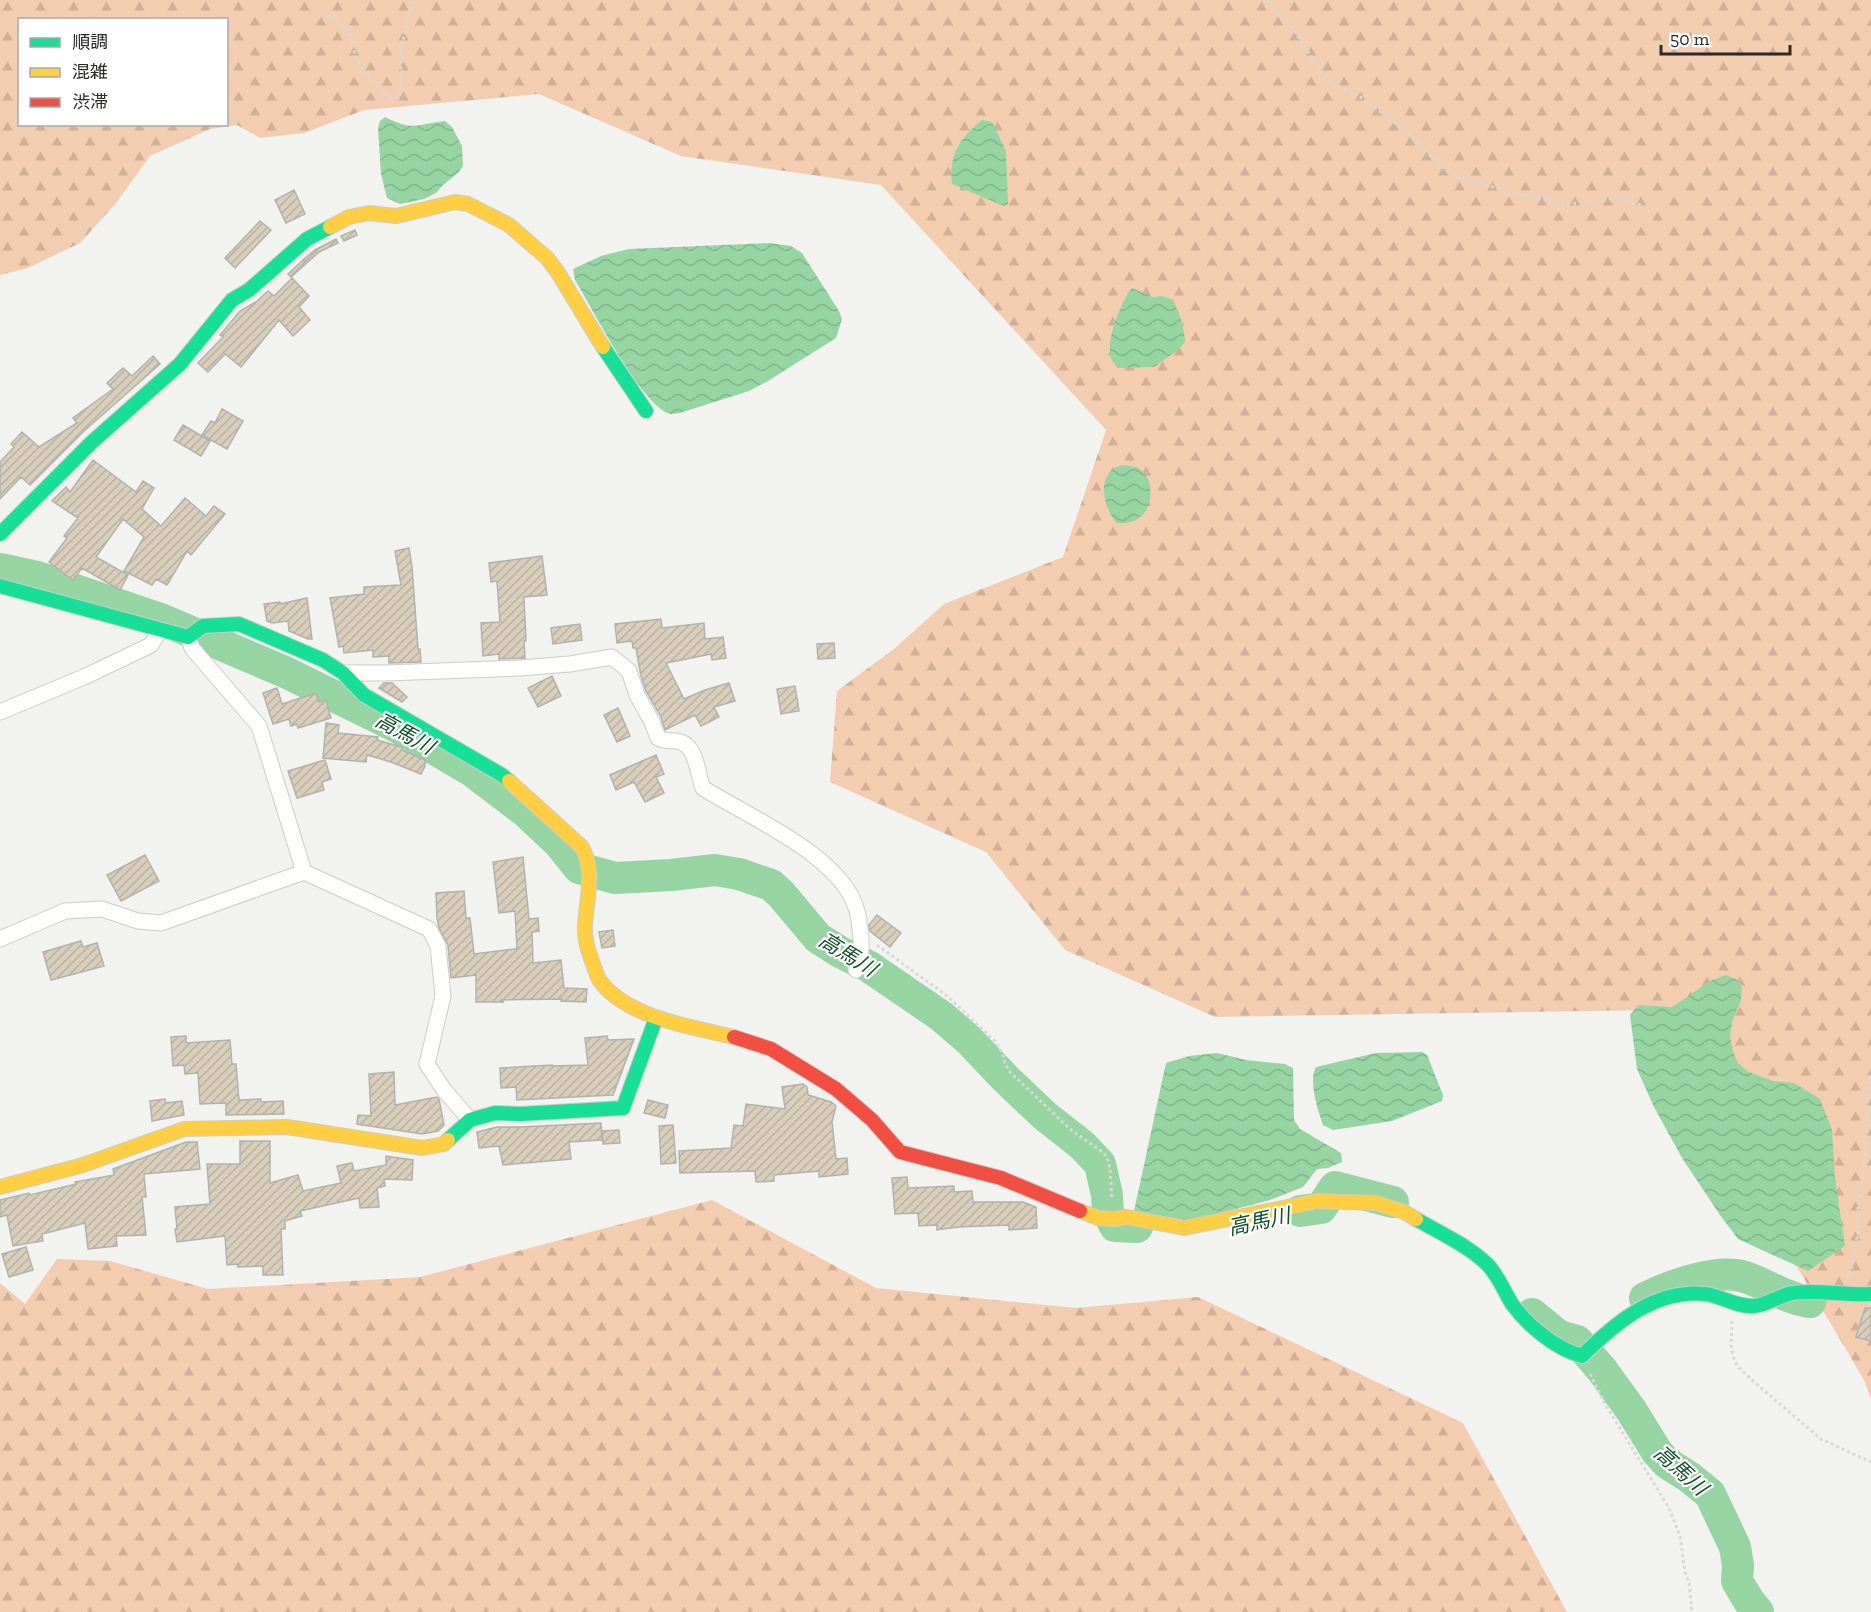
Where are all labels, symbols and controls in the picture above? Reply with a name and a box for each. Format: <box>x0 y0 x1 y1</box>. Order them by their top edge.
legend <box>18 18 228 126</box>
scale bar <box>1661 18 1790 56</box>
text: 50 m <box>1670 28 1710 50</box>
text: 順調 <box>72 31 108 53</box>
text: 混雑 <box>72 61 108 83</box>
text: 渋滞 <box>72 91 108 113</box>
water label: 高馬川 <box>371 707 440 760</box>
water label: 高馬川 <box>815 927 883 982</box>
water label: 高馬川 <box>1226 1202 1294 1240</box>
water label: 高馬川 <box>1649 1440 1714 1502</box>

